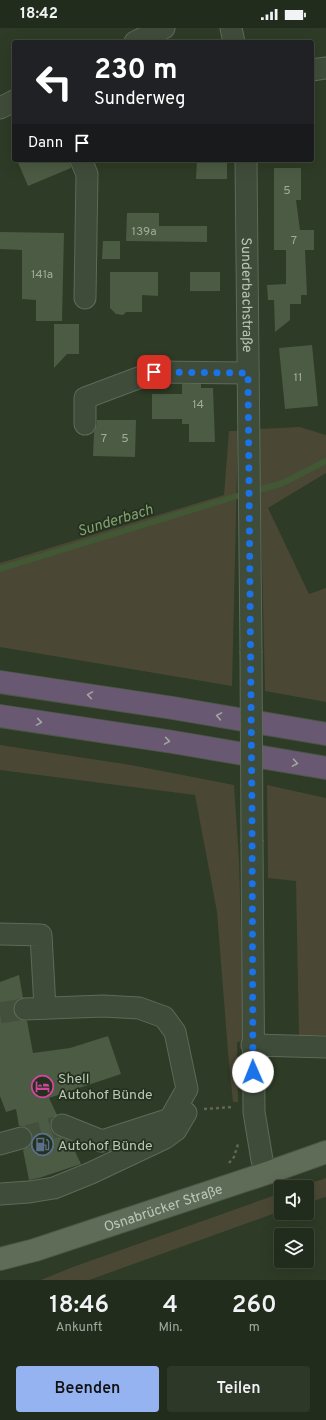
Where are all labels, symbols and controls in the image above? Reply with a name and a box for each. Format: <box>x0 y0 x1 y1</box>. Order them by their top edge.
text: 18:42 <box>20 5 58 24</box>
text: 230 m <box>94 53 177 89</box>
icon: left <box>28 56 80 108</box>
text: Sunderweg <box>94 88 185 111</box>
icon: arrive <box>71 132 93 154</box>
text: Dann <box>28 134 63 153</box>
house number: 5 <box>283 183 291 199</box>
house number: 139a <box>132 224 156 240</box>
house number: 7 <box>291 233 297 249</box>
street label: Sunderbachstraße <box>237 237 255 353</box>
house number: 141a <box>31 267 53 283</box>
pin <box>137 355 171 389</box>
icon: arrive <box>143 361 165 383</box>
house number: 11 <box>294 370 302 386</box>
house number: 14 <box>192 397 204 413</box>
house number: 7 <box>101 431 107 447</box>
house number: 5 <box>121 431 129 447</box>
water label: Sunderbach <box>75 501 156 542</box>
one-way arrow <box>87 692 93 700</box>
one-way arrow <box>215 712 222 721</box>
one-way arrow <box>35 717 42 726</box>
one-way arrow <box>164 736 170 745</box>
one-way arrow <box>292 758 298 767</box>
position arrow <box>232 1051 274 1093</box>
place label: Shell Autohof Bünde <box>58 1071 153 1104</box>
hotel icon: Shell Autohof Bünde <box>29 1073 55 1099</box>
fuel station icon: Autohof Bünde <box>30 1132 56 1158</box>
place label: Autohof Bünde <box>58 1138 153 1155</box>
map controls <box>274 1180 314 1268</box>
button: sound <box>274 1180 314 1220</box>
street label: Osnabrücker Straße <box>102 1181 225 1237</box>
button: layers <box>274 1228 314 1268</box>
text: 18:46 <box>49 1291 109 1321</box>
text: 4 <box>163 1291 178 1321</box>
text: 260 <box>232 1291 277 1321</box>
text: Ankunft <box>56 1320 103 1336</box>
text: Min. <box>158 1320 183 1336</box>
text: m <box>249 1320 260 1336</box>
button: Beenden <box>16 1366 159 1412</box>
button: Teilen <box>167 1366 310 1412</box>

